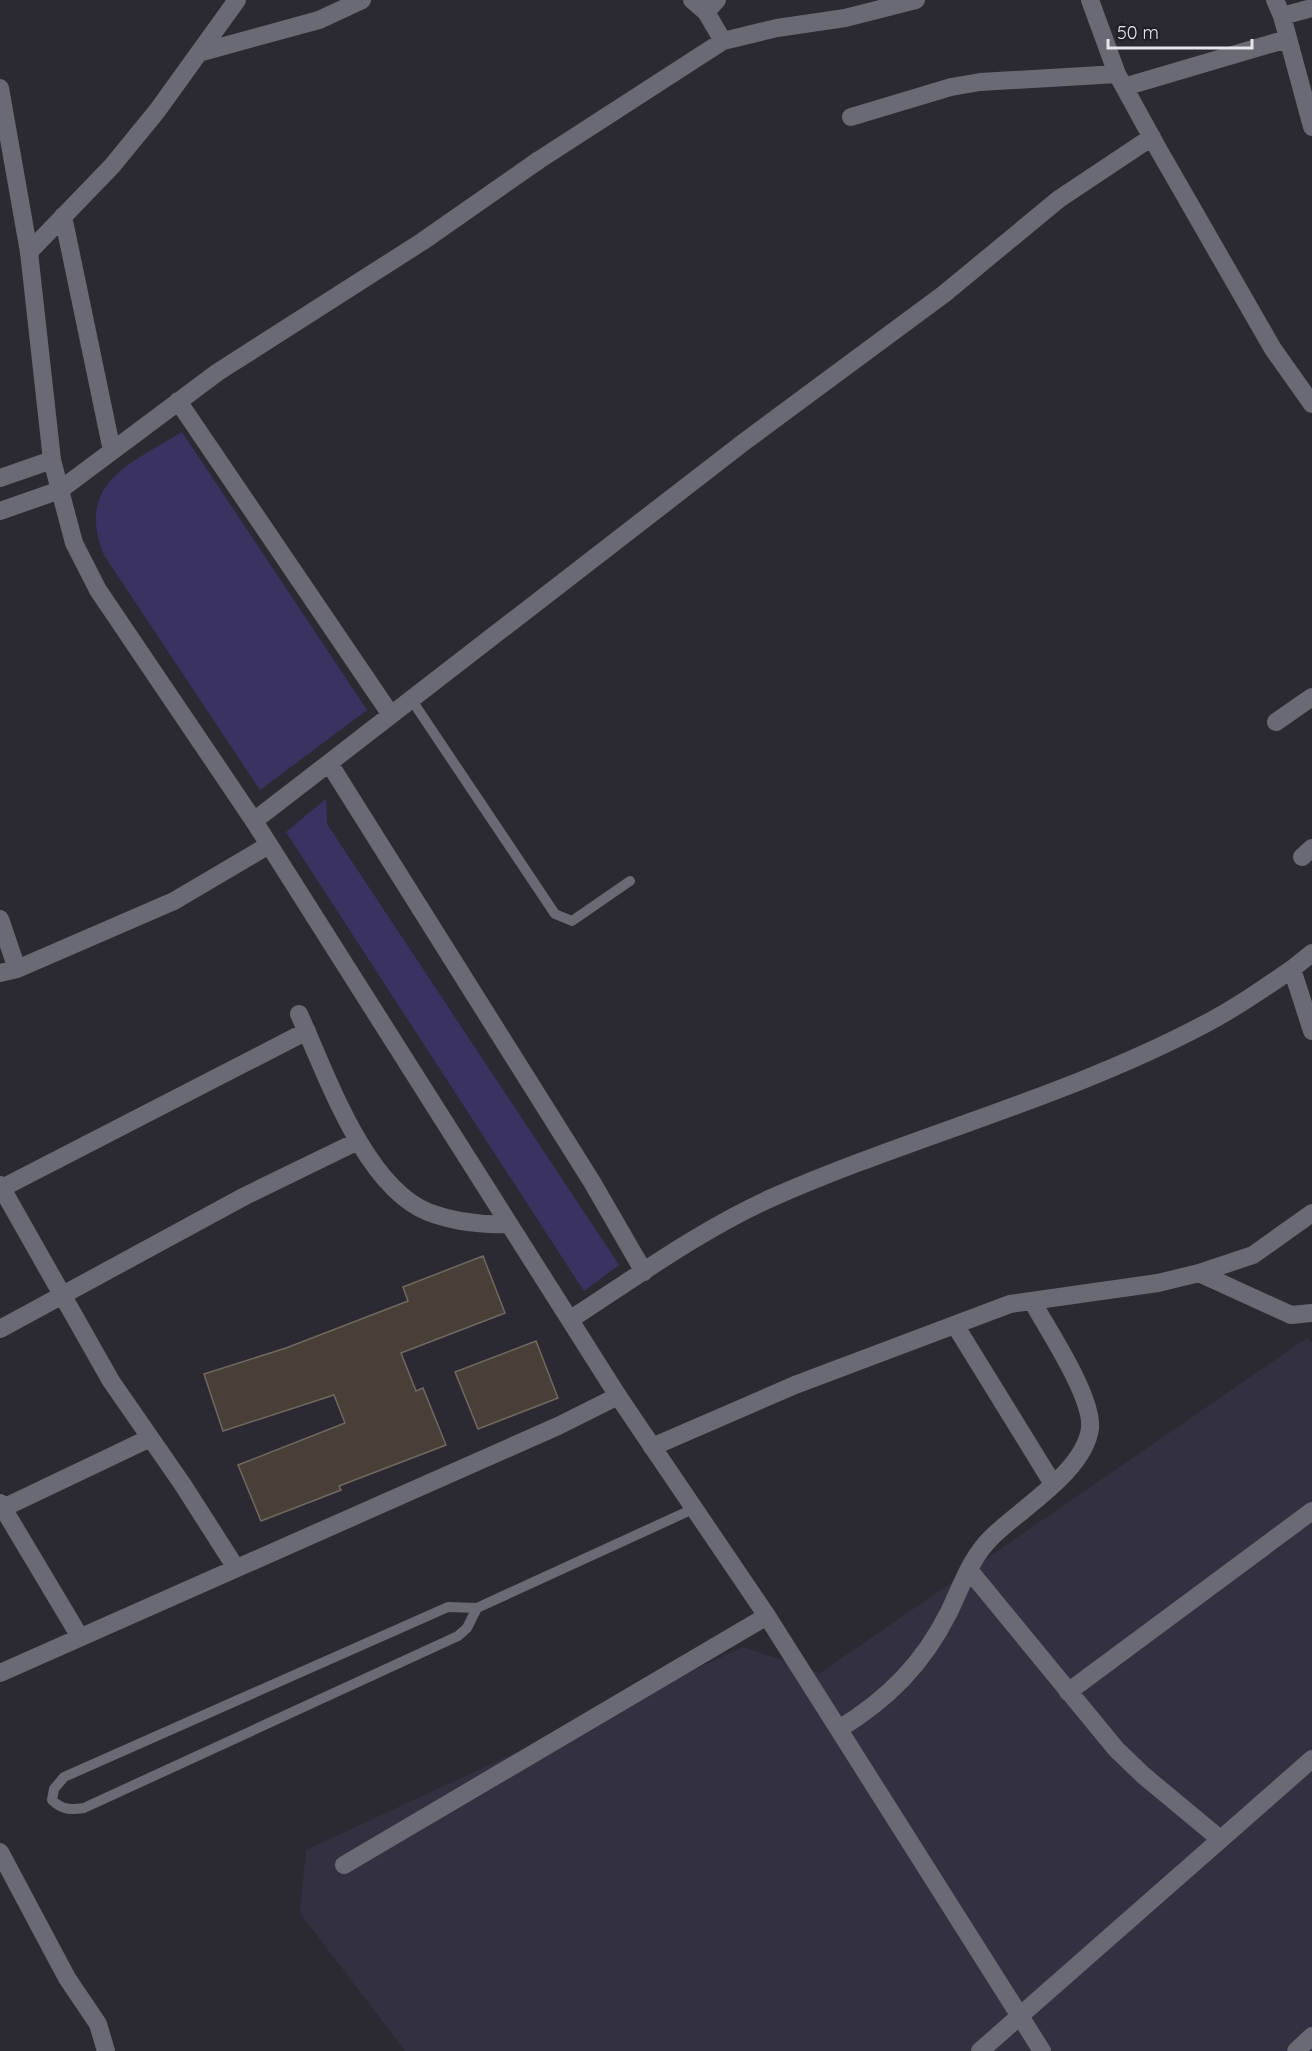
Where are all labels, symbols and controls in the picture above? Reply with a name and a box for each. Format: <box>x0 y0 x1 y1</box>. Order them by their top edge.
scale bar <box>1108 12 1252 50</box>
text: 50 m <box>1117 21 1159 44</box>

